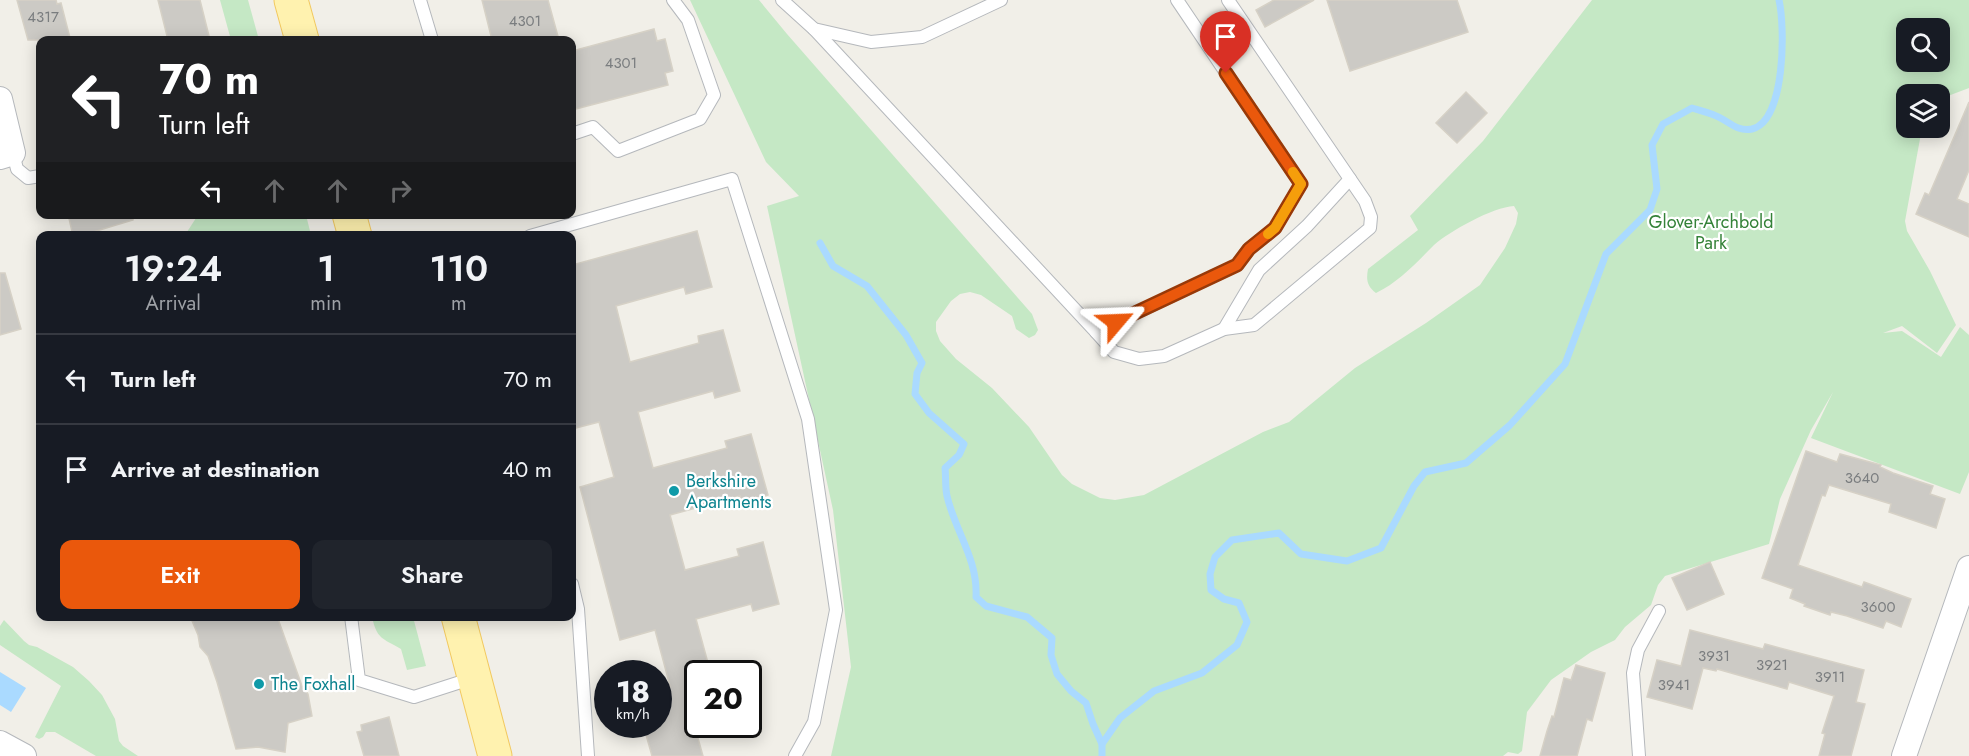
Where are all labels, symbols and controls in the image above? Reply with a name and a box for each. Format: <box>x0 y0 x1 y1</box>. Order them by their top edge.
house number: 4317 <box>27 6 59 28</box>
house number: 4301 <box>509 10 541 32</box>
pin <box>1200 11 1251 73</box>
map controls <box>1896 18 1950 138</box>
button: search <box>1896 18 1950 72</box>
icon: arrive <box>1209 20 1242 53</box>
text: 70 m <box>159 49 259 110</box>
house number: 4301 <box>605 52 637 74</box>
icon: left <box>60 60 138 138</box>
button: layers <box>1896 84 1950 138</box>
text: Turn left <box>159 105 249 144</box>
icon: left <box>195 174 228 207</box>
icon: ahead <box>258 174 291 207</box>
icon: ahead <box>321 174 354 207</box>
icon: right <box>384 174 417 207</box>
park label: Glover-Archbold Park <box>1649 209 1773 256</box>
text: 19:24 <box>124 242 222 294</box>
text: 1 <box>317 242 335 294</box>
text: 110 <box>430 242 488 294</box>
text: Arrival <box>146 289 201 318</box>
text: min <box>310 289 342 318</box>
text: m <box>451 289 467 318</box>
position arrow <box>1084 290 1148 354</box>
icon: left <box>60 363 93 396</box>
text: Turn left <box>111 363 196 395</box>
text: 70 m <box>503 363 552 395</box>
icon: arrive <box>60 453 93 486</box>
text: Arrive at destination <box>111 453 320 485</box>
text: 40 m <box>502 453 552 485</box>
house number: 3640 <box>1845 467 1879 489</box>
place label: Berkshire Apartments <box>686 468 772 515</box>
marker: Berkshire Apartments <box>667 484 681 498</box>
button: Exit <box>60 540 300 609</box>
button: Share <box>312 540 552 609</box>
house number: 3600 <box>1861 596 1895 618</box>
house number: 3931 <box>1698 645 1730 667</box>
house number: 3921 <box>1756 654 1788 676</box>
speed limit sign: 20 <box>684 660 762 738</box>
house number: 3911 <box>1815 666 1845 688</box>
text: 18 <box>616 670 650 713</box>
place label: The Foxhall <box>271 671 355 697</box>
house number: 3941 <box>1658 674 1690 696</box>
marker: The Foxhall <box>252 677 266 691</box>
text: km/h <box>616 703 650 725</box>

